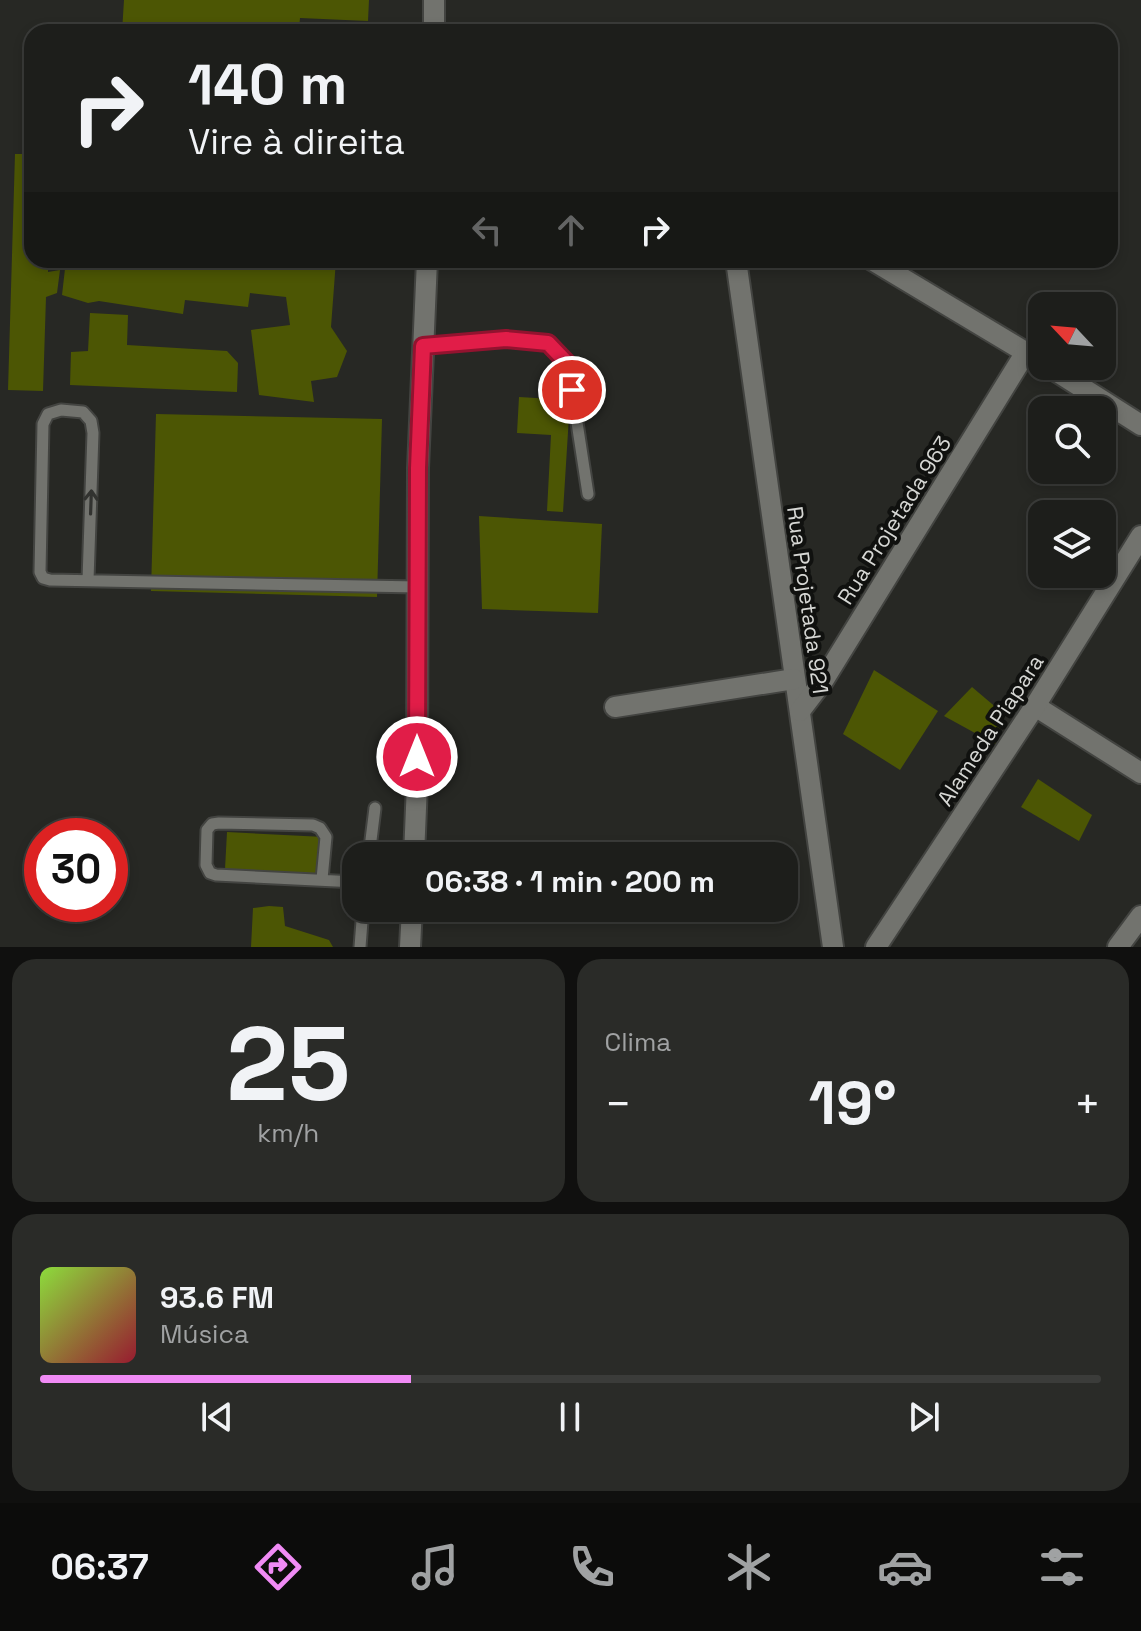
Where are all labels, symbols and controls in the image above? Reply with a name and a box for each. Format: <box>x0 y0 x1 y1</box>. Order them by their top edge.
text: 140 m <box>188 49 347 120</box>
icon: right <box>56 56 160 160</box>
text: Vire à direita <box>188 119 405 165</box>
icon: left <box>465 208 509 252</box>
icon: ahead <box>549 208 593 252</box>
icon: right <box>633 208 677 252</box>
north arrow <box>1028 292 1116 380</box>
map controls <box>1028 292 1116 588</box>
pin <box>538 356 606 424</box>
icon: arrive <box>550 368 594 412</box>
button: search <box>1028 396 1116 484</box>
street label: Rua Projetada 963 <box>831 431 957 609</box>
one-way arrow <box>83 489 98 516</box>
button: layers <box>1028 500 1116 588</box>
street label: Rua Projetada 921 <box>781 504 835 696</box>
street label: Alameda Piapara <box>931 649 1050 811</box>
position arrow <box>375 715 459 799</box>
speed limit sign: 30 <box>24 818 128 922</box>
text: 06:38 · 1 min · 200 m <box>425 862 715 901</box>
text: 25 <box>226 998 350 1130</box>
text: Clima <box>605 1025 671 1059</box>
text: 19° <box>809 1065 897 1142</box>
text: − <box>605 1076 632 1132</box>
text: + <box>1074 1076 1101 1132</box>
text: km/h <box>257 1116 319 1150</box>
text: 93.6 FM <box>160 1278 274 1317</box>
text: Música <box>160 1317 249 1351</box>
icon: previous <box>195 1395 239 1439</box>
icon: pause <box>548 1395 592 1439</box>
icon: next <box>902 1395 946 1439</box>
icon: directions <box>250 1539 306 1595</box>
icon: music <box>407 1539 463 1595</box>
icon: phone <box>564 1539 620 1595</box>
icon: climate <box>721 1539 777 1595</box>
icon: car <box>877 1539 933 1595</box>
icon: filters <box>1034 1539 1090 1595</box>
text: 06:37 <box>50 1544 149 1590</box>

